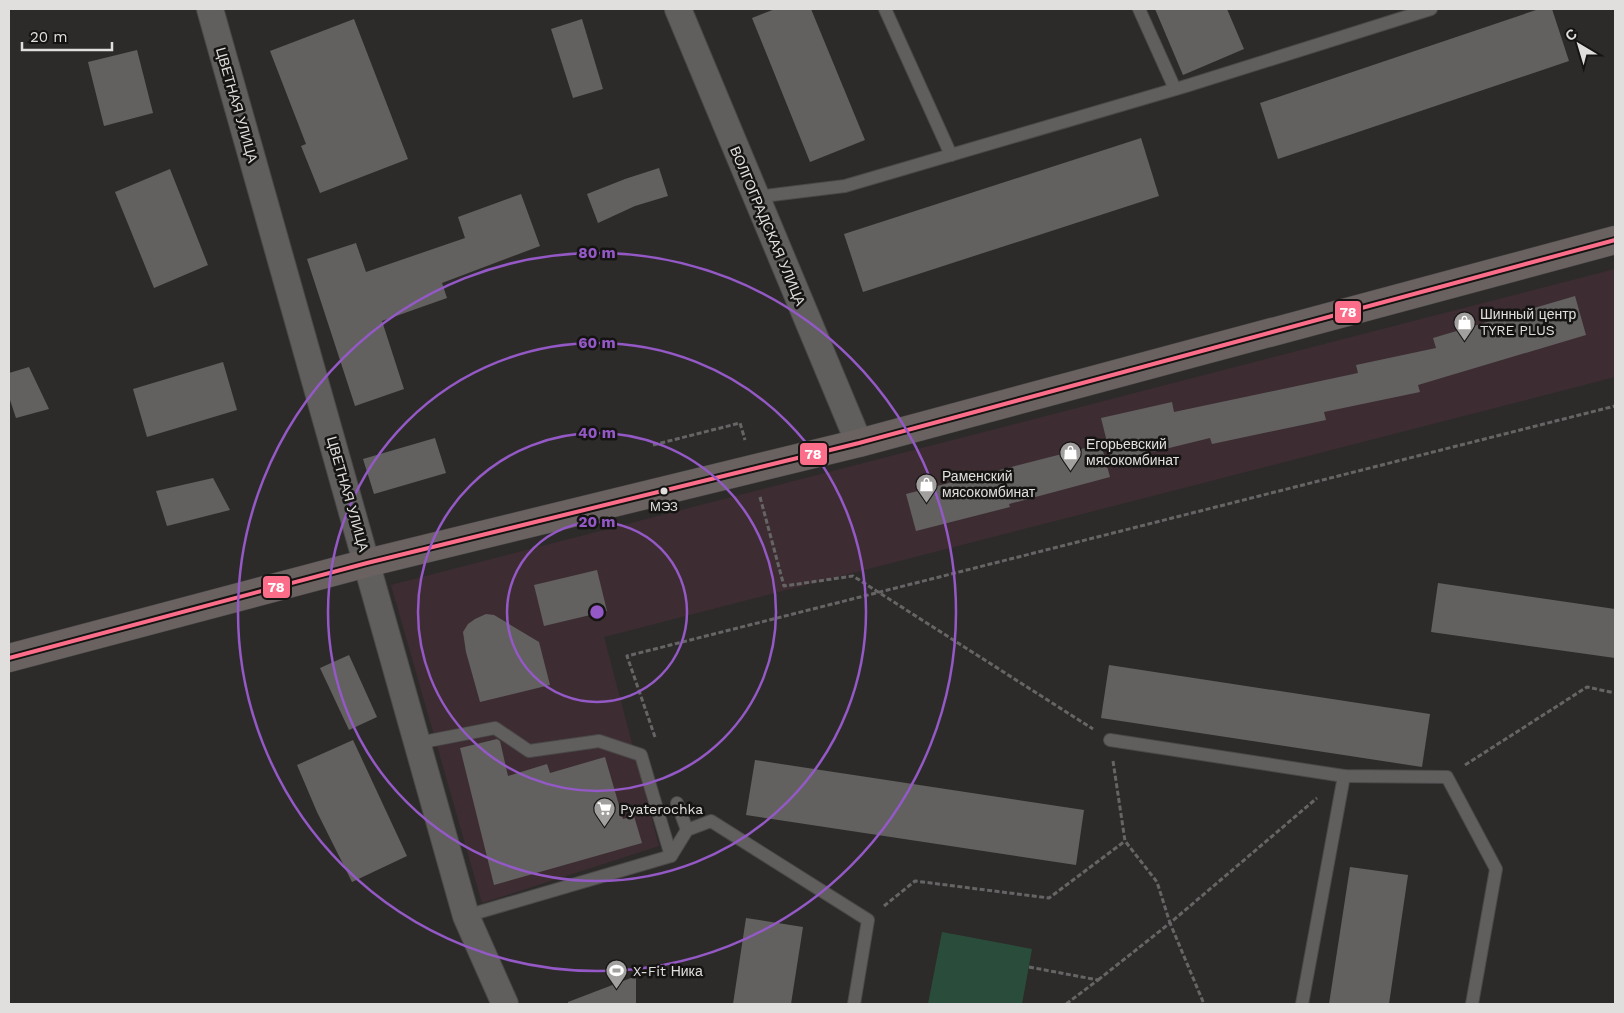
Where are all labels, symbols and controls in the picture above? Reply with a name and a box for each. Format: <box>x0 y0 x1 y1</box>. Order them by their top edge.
scale bar <box>22 20 112 52</box>
north arrow <box>1554 20 1604 70</box>
text: С <box>1562 25 1580 44</box>
text: 20 m <box>30 28 68 46</box>
street label: ЦВЕТНАЯ УЛИЦА <box>213 45 261 165</box>
street label: ВОЛГОГРАДСКАЯ УЛИЦА <box>727 144 809 309</box>
text: 80 m <box>578 244 616 262</box>
line badge: 78 <box>1334 300 1362 324</box>
text: 78 <box>1339 304 1357 320</box>
place label: Шинный центр TYRE PLUS <box>1480 306 1577 338</box>
shop icon: Шинный центр TYRE PLUS <box>1452 310 1476 341</box>
text: 60 m <box>578 334 616 352</box>
text: 40 m <box>578 424 616 442</box>
street label: ЦВЕТНАЯ УЛИЦА <box>324 434 372 554</box>
place label: Егорьевский мясокомбинат <box>1086 436 1180 468</box>
shop icon: Егорьевский мясокомбинат <box>1058 440 1082 471</box>
line badge: 78 <box>799 442 828 466</box>
text: 78 <box>804 446 822 462</box>
place label: Раменский мясокомбинат <box>942 468 1036 500</box>
shop icon: Раменский мясокомбинат <box>914 472 938 503</box>
marker: МЭЗ <box>659 486 669 496</box>
place label: МЭЗ <box>650 499 678 514</box>
text: 20 m <box>578 513 616 531</box>
line badge: 78 <box>262 575 291 599</box>
text: 78 <box>267 579 285 595</box>
centre of rings <box>588 603 606 621</box>
supermarket icon: Pyaterochka <box>592 797 616 828</box>
place label: Pyaterochka <box>620 801 703 817</box>
sports icon: X-Fit Ника <box>605 959 629 990</box>
place label: X-Fit Ника <box>633 963 703 979</box>

